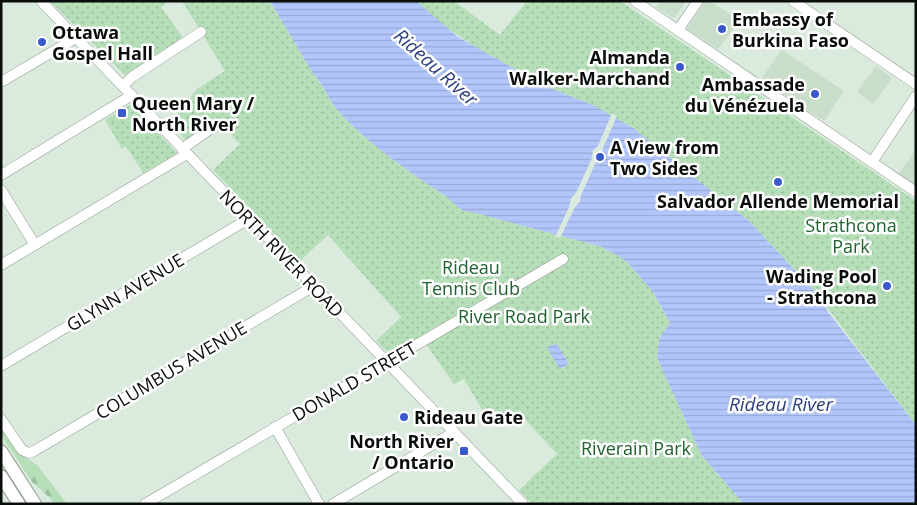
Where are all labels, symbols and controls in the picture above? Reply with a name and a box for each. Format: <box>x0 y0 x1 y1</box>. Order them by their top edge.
place label: Embassy of Burkina Faso <box>732 7 849 52</box>
place label: Ottawa Gospel Hall <box>52 20 153 65</box>
water label: Rideau River <box>389 23 484 112</box>
marker: Embassy of Burkina Faso <box>716 23 728 35</box>
marker: Ottawa Gospel Hall <box>36 36 48 48</box>
place label: Almanda Walker-Marchand <box>509 45 670 90</box>
marker: Almanda Walker-Marchand <box>674 61 686 73</box>
place label: Ambassade du Vénézuela <box>685 72 805 117</box>
marker: Ambassade du Vénézuela <box>809 88 821 100</box>
place label: Queen Mary / North River <box>132 91 255 136</box>
marker: Queen Mary / North River <box>116 107 128 119</box>
place label: A View from Two Sides <box>610 135 719 180</box>
marker: A View from Two Sides <box>594 151 606 163</box>
marker: Salvador Allende Memorial <box>772 176 784 188</box>
street label: NORTH RIVER ROAD <box>215 184 349 322</box>
place label: Salvador Allende Memorial <box>657 189 899 213</box>
park label: Strathcona Park <box>805 213 897 258</box>
street label: GLYNN AVENUE <box>62 247 188 337</box>
park label: Rideau Tennis Club <box>422 255 520 300</box>
place label: Wading Pool - Strathcona <box>766 264 877 309</box>
marker: Wading Pool - Strathcona <box>881 280 893 292</box>
park label: River Road Park <box>458 304 591 328</box>
street label: COLUMBUS AVENUE <box>91 315 251 425</box>
street label: DONALD STREET <box>287 336 421 426</box>
water label: Rideau River <box>729 391 835 417</box>
place label: Rideau Gate <box>414 405 523 429</box>
marker: Rideau Gate <box>398 411 410 423</box>
place label: North River / Ontario <box>349 429 454 474</box>
park label: Riverain Park <box>581 436 692 460</box>
marker: North River / Ontario <box>458 445 470 457</box>

